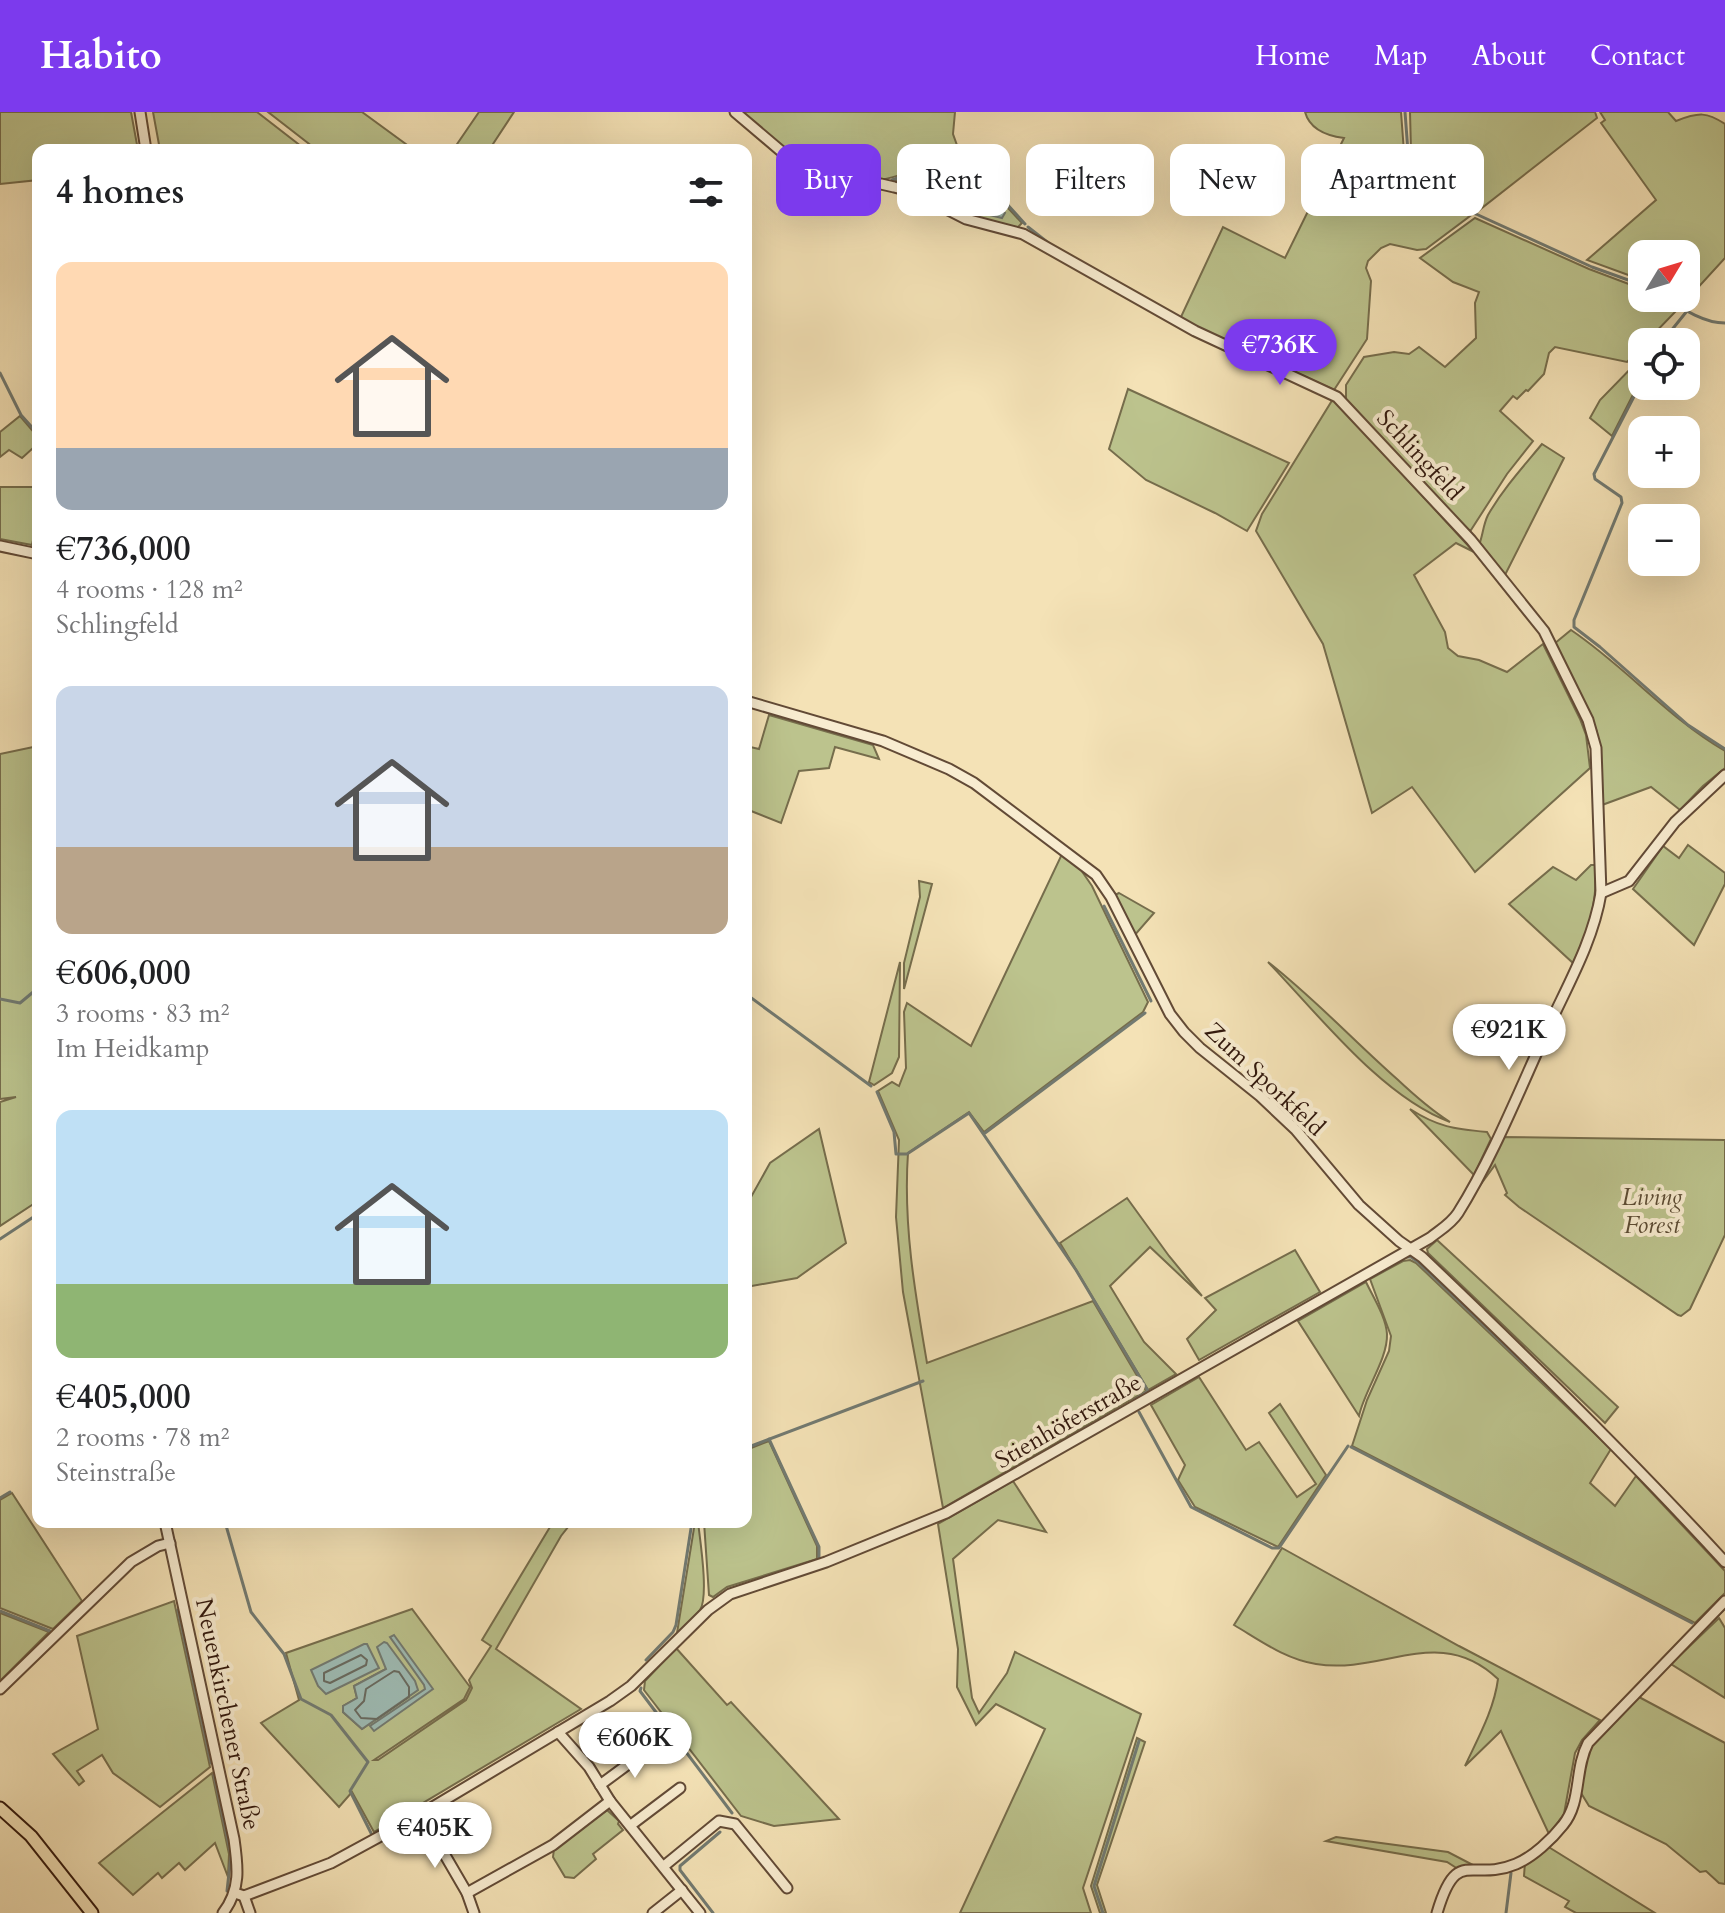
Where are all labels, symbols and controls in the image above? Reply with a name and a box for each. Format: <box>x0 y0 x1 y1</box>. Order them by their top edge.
text: Habito <box>40 30 162 82</box>
text: Home <box>1255 37 1330 75</box>
text: Map <box>1374 37 1428 75</box>
text: About <box>1472 37 1546 75</box>
text: Contact <box>1590 37 1685 75</box>
chip: Buy <box>776 144 881 216</box>
chip: Rent <box>897 144 1010 216</box>
chip: Filters <box>1026 144 1154 216</box>
chip: New <box>1170 144 1285 216</box>
chip: Apartment <box>1301 144 1484 216</box>
text: 4 homes <box>56 169 184 215</box>
icon: filters <box>684 170 728 214</box>
north arrow <box>1628 240 1700 312</box>
map controls <box>1628 240 1700 576</box>
icon: home <box>320 314 464 458</box>
pin: €736K <box>1224 319 1336 387</box>
text: €736K <box>1242 327 1318 362</box>
button: locate <box>1628 328 1700 400</box>
street label: Schlingfeld <box>1369 403 1470 508</box>
button: + <box>1628 416 1700 488</box>
button: − <box>1628 504 1700 576</box>
text: €736,000 <box>56 526 191 572</box>
text: 4 rooms · 128 m² <box>56 572 243 607</box>
text: Schlingfeld <box>56 607 179 642</box>
icon: home <box>320 738 464 882</box>
text: €606,000 <box>56 950 191 996</box>
text: 3 rooms · 83 m² <box>56 996 229 1031</box>
pin: €921K <box>1453 1004 1565 1072</box>
text: €921K <box>1471 1012 1547 1047</box>
street label: Zum Sporkfeld <box>1197 1015 1332 1144</box>
text: Im Heidkamp <box>56 1031 210 1066</box>
icon: home <box>320 1162 464 1306</box>
park label: Living Forest <box>1621 1181 1683 1242</box>
street label: Stienhöferstraße <box>989 1366 1147 1477</box>
text: €405,000 <box>56 1374 191 1420</box>
text: 2 rooms · 78 m² <box>56 1420 229 1455</box>
text: Steinstraße <box>56 1455 176 1490</box>
street label: Neuenkirchener Straße <box>187 1595 268 1833</box>
pin: €606K <box>579 1712 691 1780</box>
text: €606K <box>597 1720 673 1755</box>
pin: €405K <box>379 1802 491 1870</box>
text: €405K <box>397 1810 473 1845</box>

